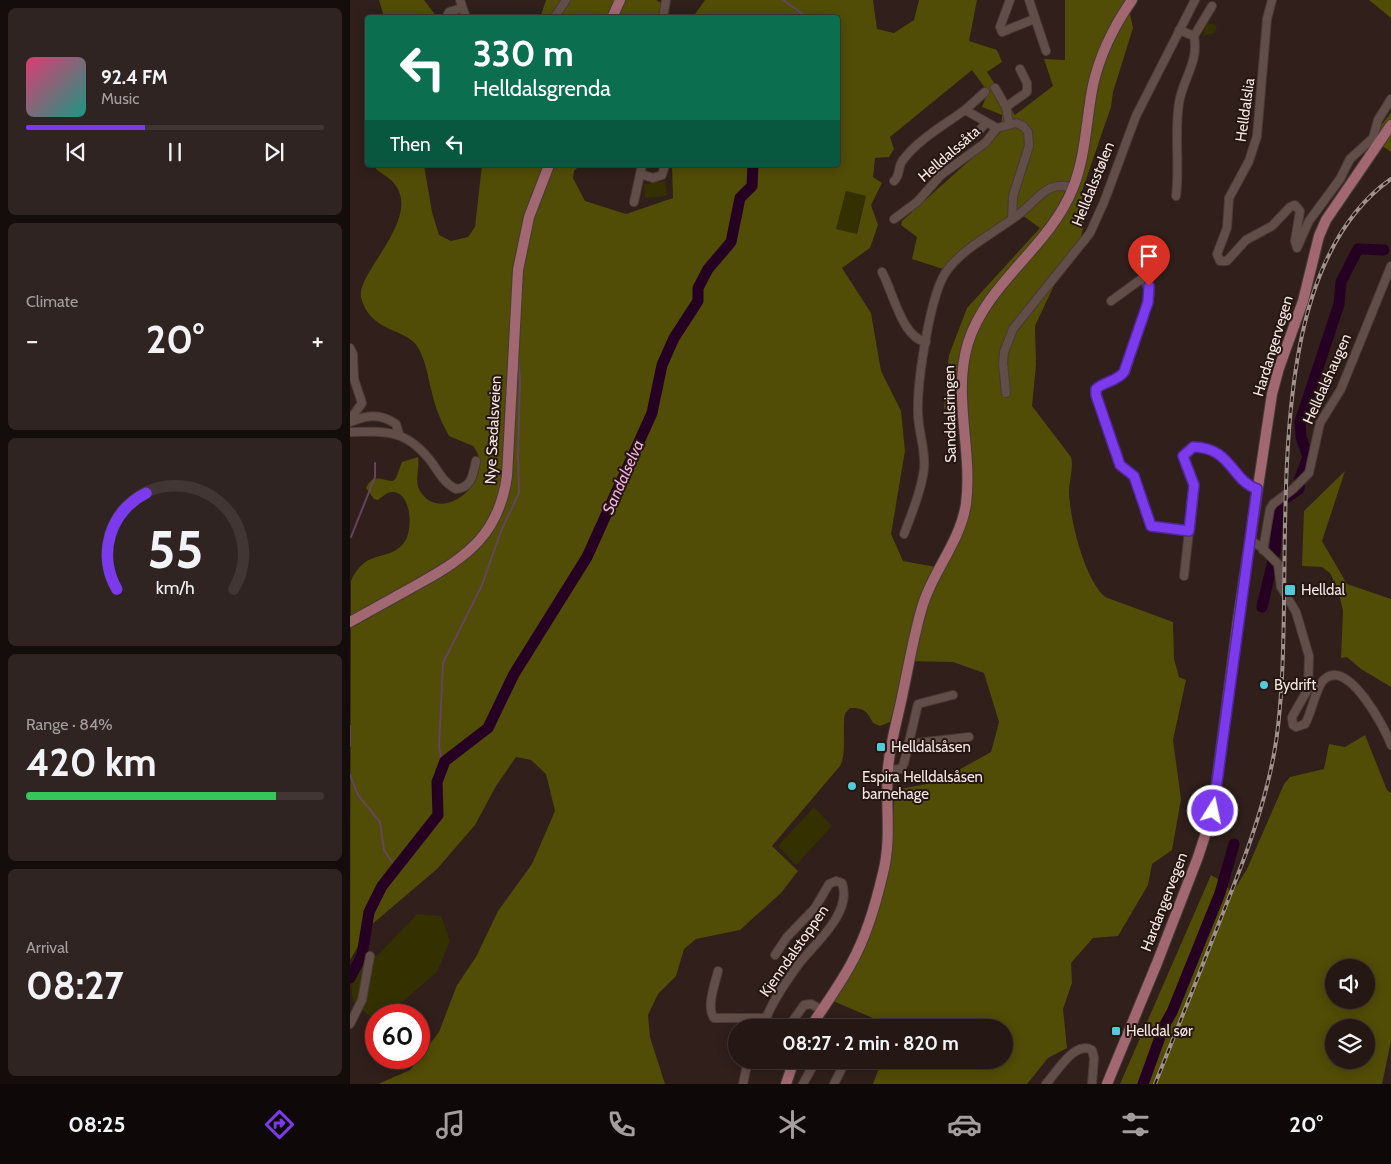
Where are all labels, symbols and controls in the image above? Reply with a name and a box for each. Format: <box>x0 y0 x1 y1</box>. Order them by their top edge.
text: 330 m <box>473 32 574 75</box>
icon: left <box>390 35 455 100</box>
text: 92.4 FM <box>101 66 168 89</box>
text: Helldalsgrenda <box>473 75 611 102</box>
street label: Helldalslia <box>1232 76 1258 143</box>
text: Music <box>101 89 139 108</box>
street label: Helldalssåta <box>914 122 984 186</box>
icon: left <box>441 130 469 158</box>
text: Then <box>390 133 431 156</box>
icon: previous <box>62 138 90 166</box>
icon: pause <box>161 138 189 166</box>
icon: next <box>260 138 288 166</box>
street label: Helldalsstølen <box>1068 139 1118 229</box>
pin <box>1128 235 1170 286</box>
icon: arrive <box>1135 242 1163 270</box>
text: Climate <box>26 292 78 311</box>
street label: Hardangervegen <box>1249 293 1297 399</box>
text: 20° <box>146 316 204 363</box>
text: − <box>26 323 38 357</box>
text: + <box>312 323 324 357</box>
street label: Helldalshaugen <box>1299 331 1355 427</box>
street label: Sanddalsringen <box>940 365 960 463</box>
street label: Nye Sædalsveien <box>481 375 505 485</box>
water label: Sandalselva <box>598 437 648 517</box>
text: 55 <box>147 518 203 581</box>
text: km/h <box>155 577 195 598</box>
place label: Helldal <box>1301 581 1346 599</box>
marker: Helldal <box>1283 583 1297 597</box>
place label: Bydrift <box>1274 676 1316 694</box>
marker: Bydrift <box>1258 679 1270 691</box>
text: Range · 84% <box>26 715 113 734</box>
place label: Helldalsåsen <box>891 738 971 756</box>
text: 420 km <box>26 739 157 786</box>
marker: Helldalsåsen <box>875 741 887 753</box>
place label: Espira Helldalsåsen barnehage <box>862 768 983 803</box>
marker: Espira Helldalsåsen barnehage <box>846 780 858 792</box>
position arrow <box>1186 784 1238 836</box>
street label: Hardangervegen <box>1137 850 1191 954</box>
street label: Kjenndalstoppen <box>756 902 832 1000</box>
text: Arrival <box>26 938 69 957</box>
map controls <box>1325 959 1375 1069</box>
button: sound <box>1325 959 1375 1009</box>
text: 08:27 <box>26 962 124 1009</box>
speed limit sign: 60 <box>365 1004 430 1069</box>
button: layers <box>1325 1019 1375 1069</box>
place label: Helldal sør <box>1126 1022 1193 1040</box>
marker: Helldal sør <box>1110 1025 1122 1037</box>
text: 08:27 · 2 min · 820 m <box>782 1032 959 1055</box>
icon: directions <box>262 1107 297 1142</box>
icon: music <box>433 1107 468 1142</box>
icon: phone <box>604 1107 639 1142</box>
icon: climate <box>775 1107 810 1142</box>
icon: car <box>947 1107 982 1142</box>
icon: filters <box>1118 1107 1153 1142</box>
text: 08:25 <box>68 1111 125 1138</box>
text: 20° <box>1289 1111 1323 1138</box>

